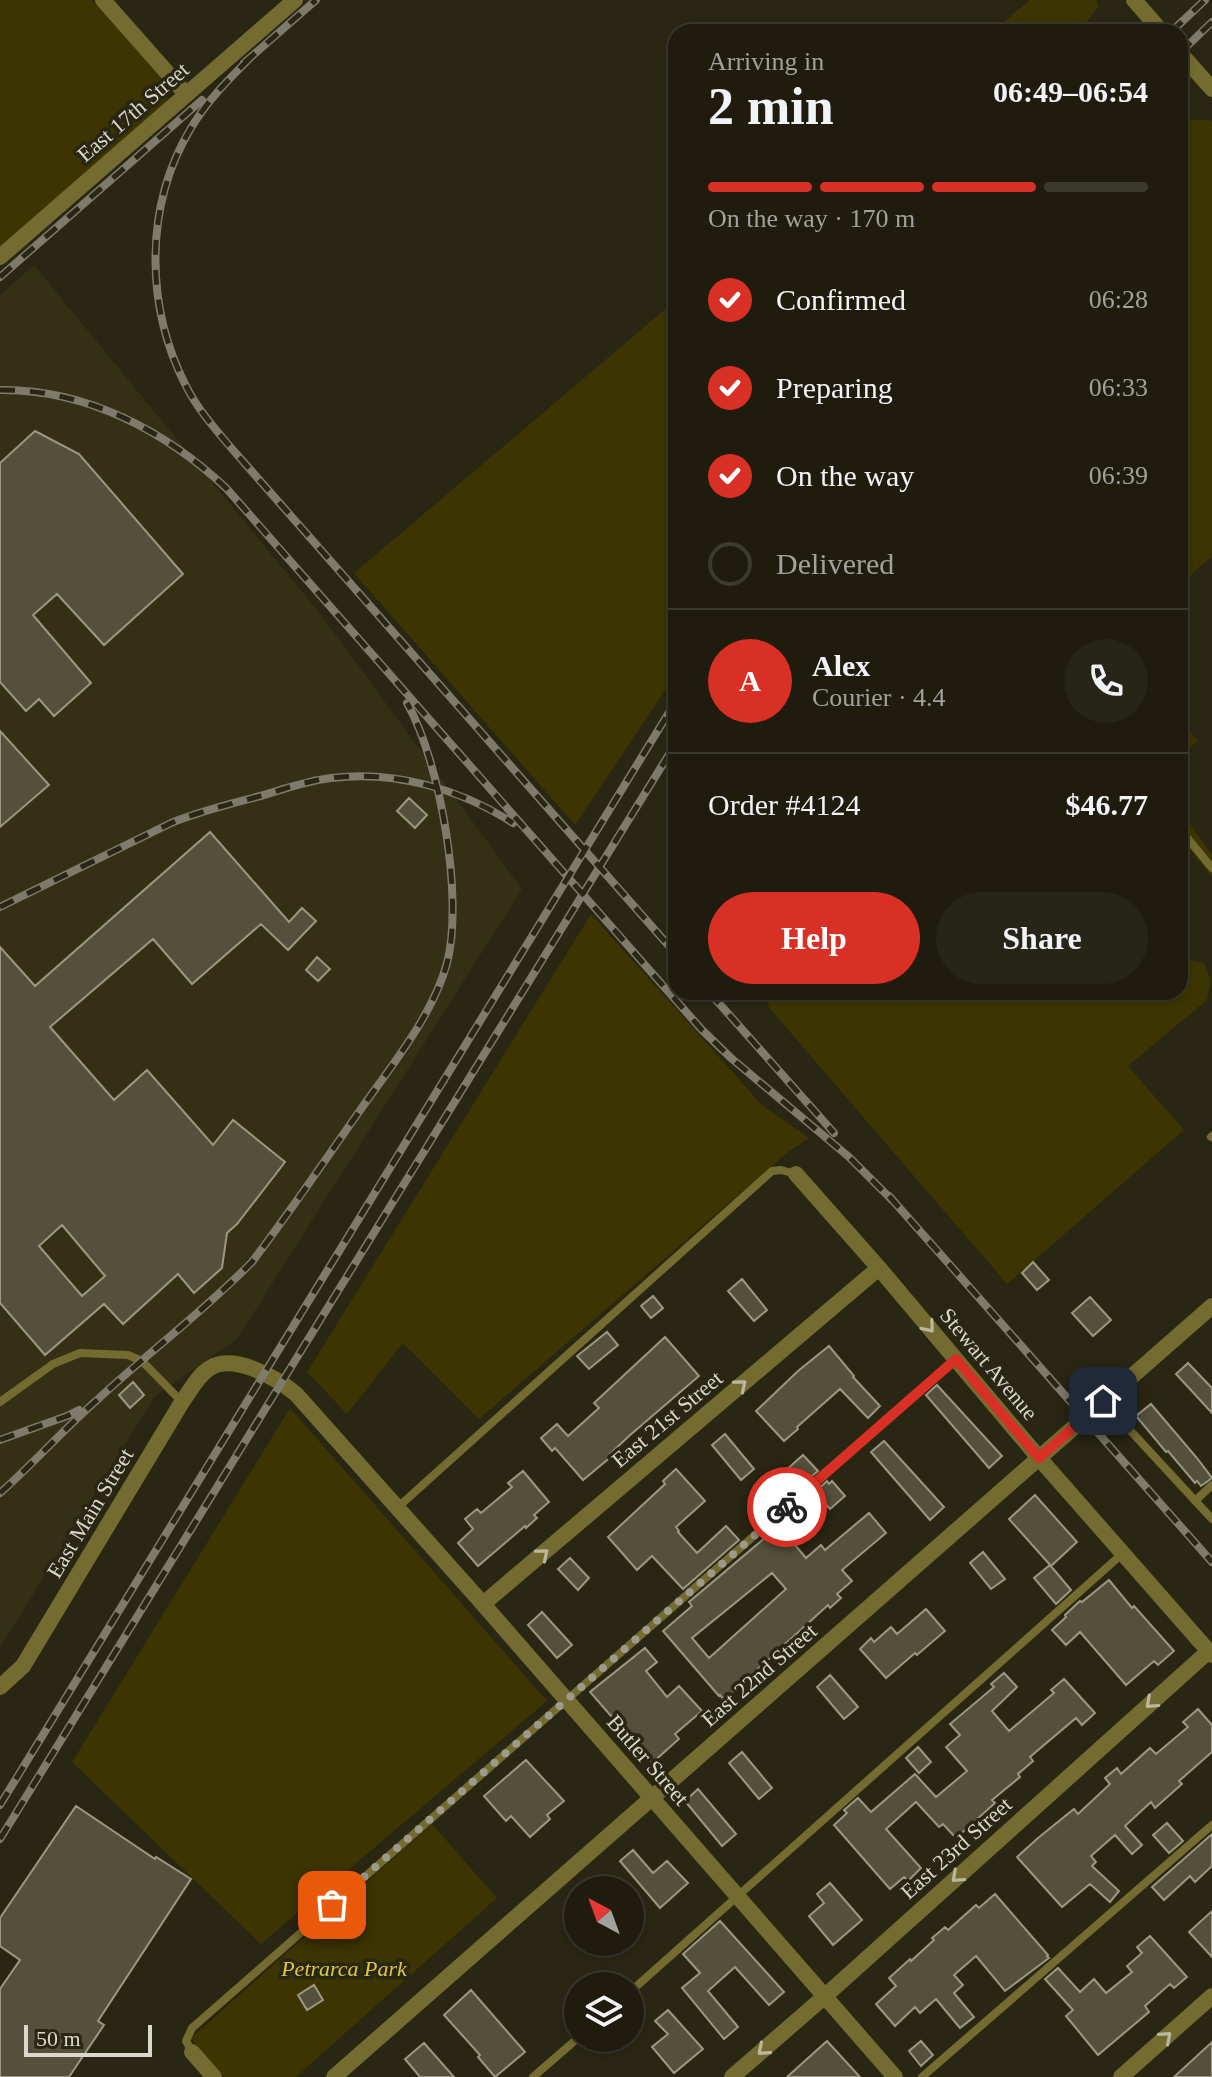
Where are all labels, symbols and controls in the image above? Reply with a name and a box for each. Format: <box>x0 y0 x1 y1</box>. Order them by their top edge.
text: Arriving in <box>708 47 824 76</box>
street label: East 17th Street <box>72 57 194 167</box>
text: 06:49–06:54 <box>993 75 1148 108</box>
text: 2 min <box>708 78 834 135</box>
text: On the way · 170 m <box>708 204 915 233</box>
icon: check <box>708 278 752 322</box>
text: Confirmed <box>776 283 906 316</box>
text: 06:28 <box>1089 285 1148 314</box>
icon: check <box>708 366 752 410</box>
text: Preparing <box>776 371 893 404</box>
text: 06:33 <box>1089 373 1148 402</box>
icon: check <box>708 454 752 498</box>
text: On the way <box>776 459 914 492</box>
text: 06:39 <box>1089 461 1148 490</box>
text: Delivered <box>776 547 894 580</box>
button: phone <box>1064 639 1148 723</box>
text: Alex <box>812 649 870 682</box>
text: A <box>739 664 761 697</box>
text: Courier · 4.4 <box>812 683 946 712</box>
text: Order #4124 <box>708 788 860 821</box>
text: $46.77 <box>1066 788 1148 821</box>
button: Help <box>708 892 920 984</box>
button: Share <box>936 892 1148 984</box>
street label: Stewart Avenue <box>935 1303 1043 1425</box>
one-way arrow <box>919 1318 934 1332</box>
street label: East 21st Street <box>607 1365 727 1473</box>
pin <box>1069 1367 1137 1435</box>
icon: home <box>1081 1379 1125 1423</box>
one-way arrow <box>731 1380 746 1395</box>
street label: East Main Street <box>42 1444 138 1582</box>
courier <box>747 1467 827 1547</box>
icon: bike <box>765 1485 809 1529</box>
one-way arrow <box>533 1549 548 1564</box>
street label: East 22nd Street <box>696 1618 822 1732</box>
one-way arrow <box>1145 1694 1160 1708</box>
street label: Butler Street <box>602 1710 694 1810</box>
street label: East 23rd Street <box>895 1792 1017 1904</box>
one-way arrow <box>952 1868 967 1882</box>
pin <box>298 1871 366 1939</box>
north arrow <box>564 1876 644 1956</box>
map controls <box>564 1876 644 2052</box>
icon: bag <box>310 1883 354 1927</box>
park label: Petrarca Park <box>280 1956 408 1981</box>
button: layers <box>564 1972 644 2052</box>
scale bar <box>24 2021 152 2057</box>
text: 50 m <box>36 2026 81 2051</box>
one-way arrow <box>1157 2032 1172 2046</box>
one-way arrow <box>758 2040 773 2055</box>

